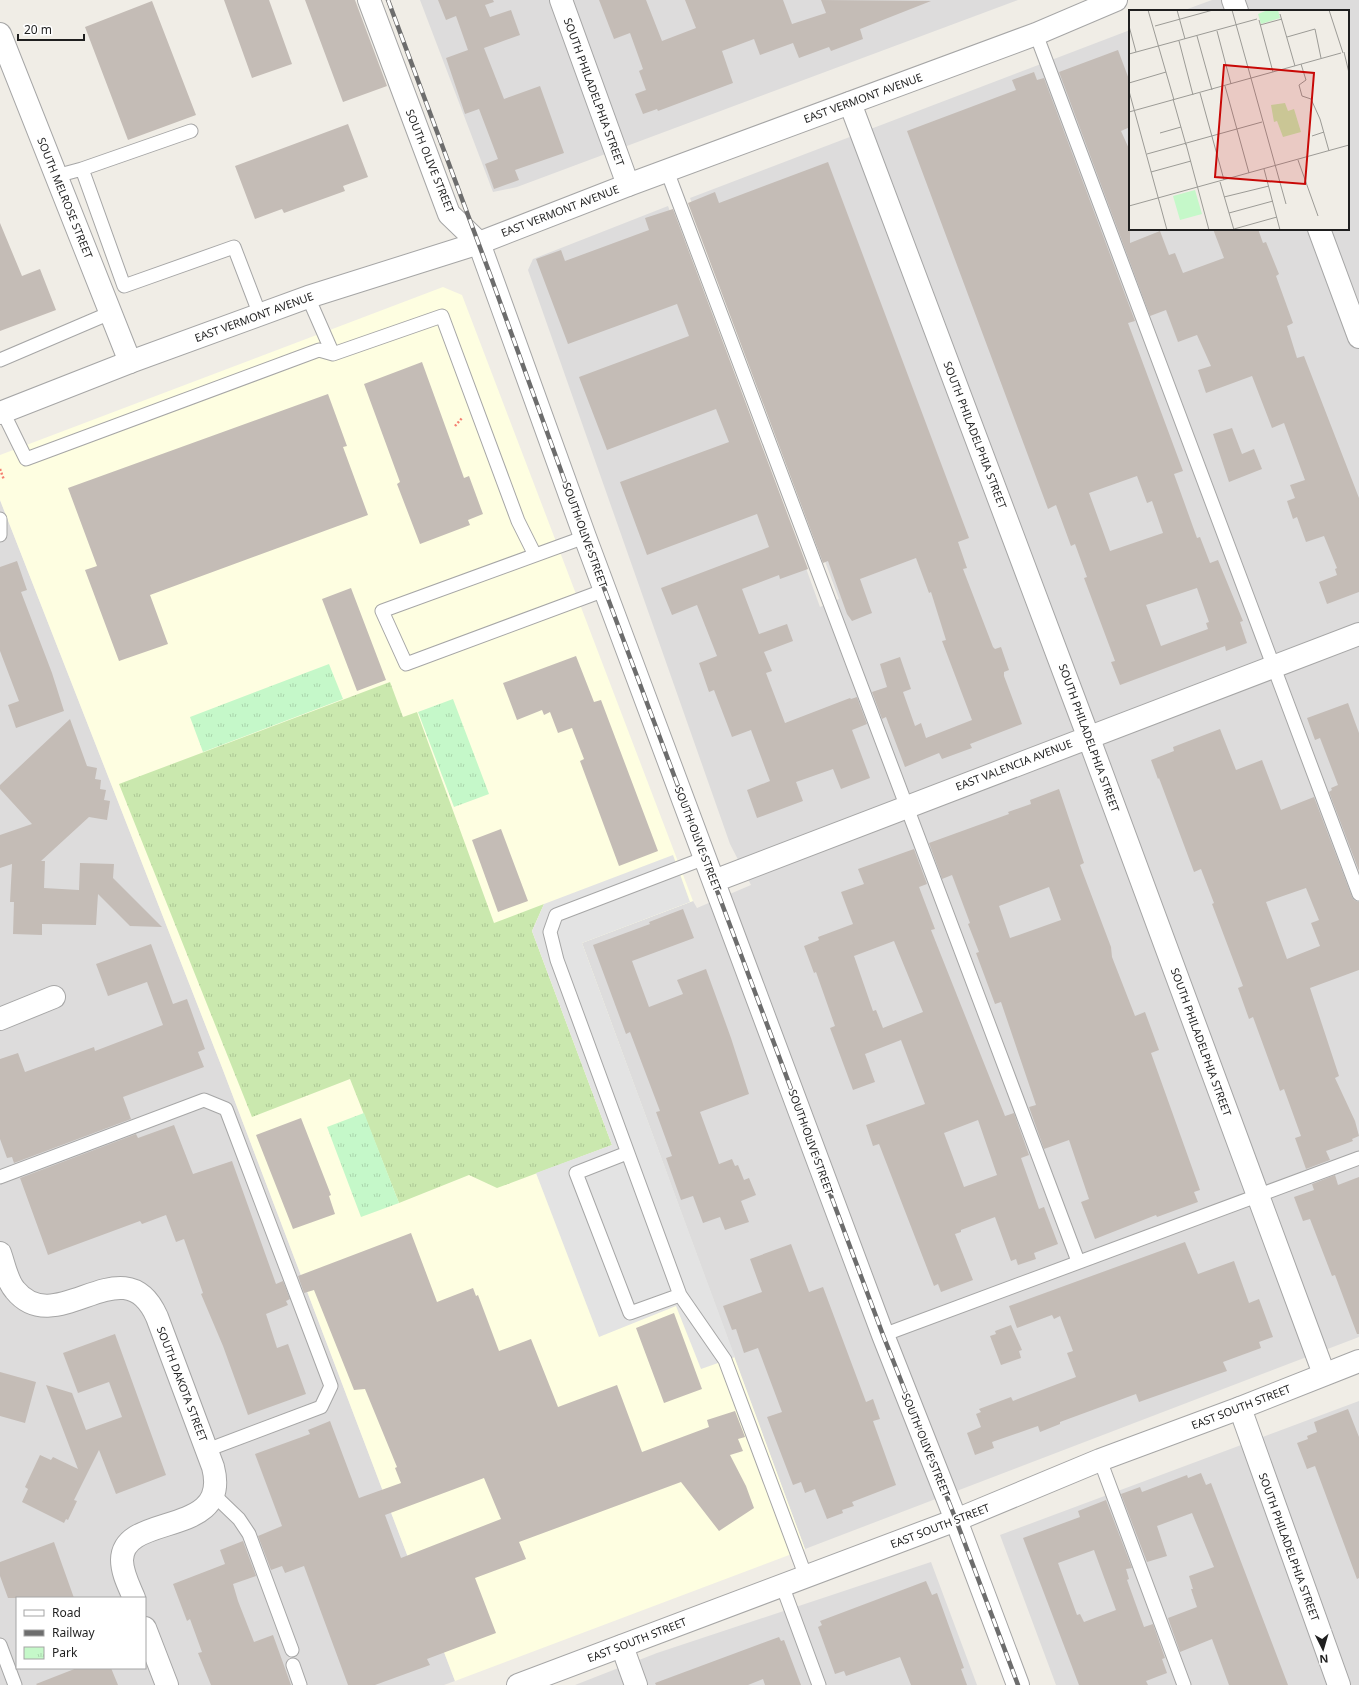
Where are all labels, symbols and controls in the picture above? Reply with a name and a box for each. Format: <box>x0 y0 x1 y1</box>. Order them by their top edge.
inset map <box>1129 10 1349 230</box>
scale bar <box>18 16 84 42</box>
street label: SOUTH PHILADELPHIA STREET <box>561 16 628 168</box>
text: 20 m <box>24 21 52 38</box>
street label: EAST VERMONT AVENUE <box>801 69 924 126</box>
street label: SOUTH OLIVE STREET <box>403 107 458 215</box>
street label: SOUTH MELROSE STREET <box>34 135 97 261</box>
street label: EAST VERMONT AVENUE <box>499 181 621 240</box>
street label: EAST VERMONT AVENUE <box>192 288 315 345</box>
street label: SOUTH PHILADELPHIA STREET <box>940 359 1011 511</box>
street label: SOUTH OLIVE STREET <box>559 480 611 589</box>
street label: SOUTH PHILADELPHIA STREET <box>1056 662 1123 814</box>
street label: EAST VALENCIA AVENUE <box>953 735 1074 794</box>
street label: SOUTH OLIVE STREET <box>672 784 725 893</box>
street label: SOUTH PHILADELPHIA STREET <box>1168 966 1235 1118</box>
street label: SOUTH OLIVE STREET <box>785 1087 837 1196</box>
street label: SOUTH DAKOTA STREET <box>154 1324 211 1443</box>
street label: EAST SOUTH STREET <box>1189 1381 1293 1432</box>
street label: SOUTH OLIVE STREET <box>899 1391 954 1499</box>
street label: SOUTH PHILADELPHIA STREET <box>1256 1471 1323 1623</box>
street label: EAST SOUTH STREET <box>888 1500 992 1551</box>
legend <box>16 1597 146 1669</box>
text: Road <box>52 1604 81 1621</box>
street label: EAST SOUTH STREET <box>585 1614 689 1665</box>
text: Railway <box>52 1624 96 1641</box>
north arrow <box>1303 1629 1343 1669</box>
text: Park <box>52 1644 78 1661</box>
text: N <box>1319 1652 1329 1667</box>

